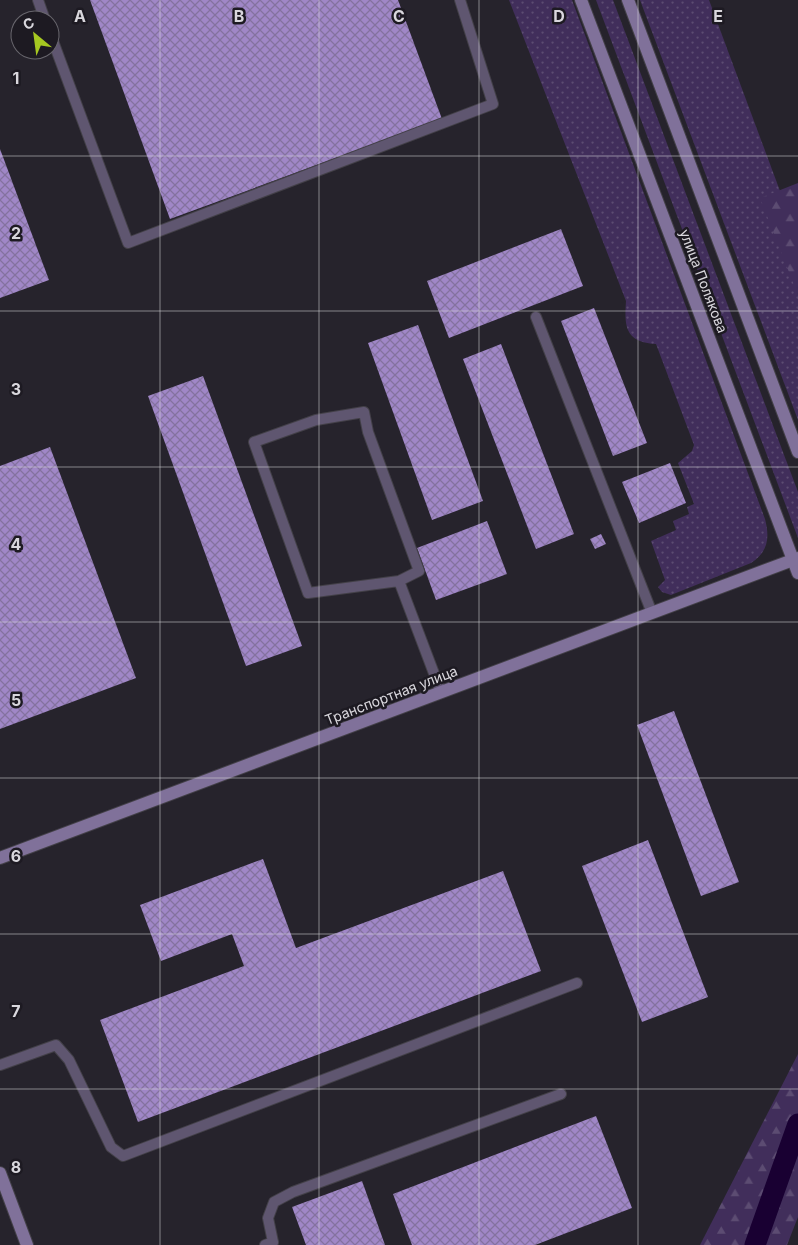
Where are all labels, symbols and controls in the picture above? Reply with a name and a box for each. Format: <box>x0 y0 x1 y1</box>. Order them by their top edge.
text: A <box>74 6 86 26</box>
text: B <box>234 6 244 26</box>
text: C <box>393 6 405 26</box>
text: D <box>553 6 565 26</box>
text: E <box>713 6 723 26</box>
north arrow <box>10 10 60 60</box>
text: С <box>20 13 37 33</box>
text: 1 <box>13 68 19 88</box>
text: 2 <box>11 223 21 243</box>
street label: улица Полякова <box>676 227 732 335</box>
text: 3 <box>11 379 21 399</box>
text: 4 <box>11 534 22 554</box>
street label: Транспортная улица <box>322 662 460 728</box>
text: 5 <box>11 690 21 710</box>
text: 6 <box>11 846 21 866</box>
text: 7 <box>11 1001 21 1021</box>
text: 8 <box>11 1157 21 1177</box>

